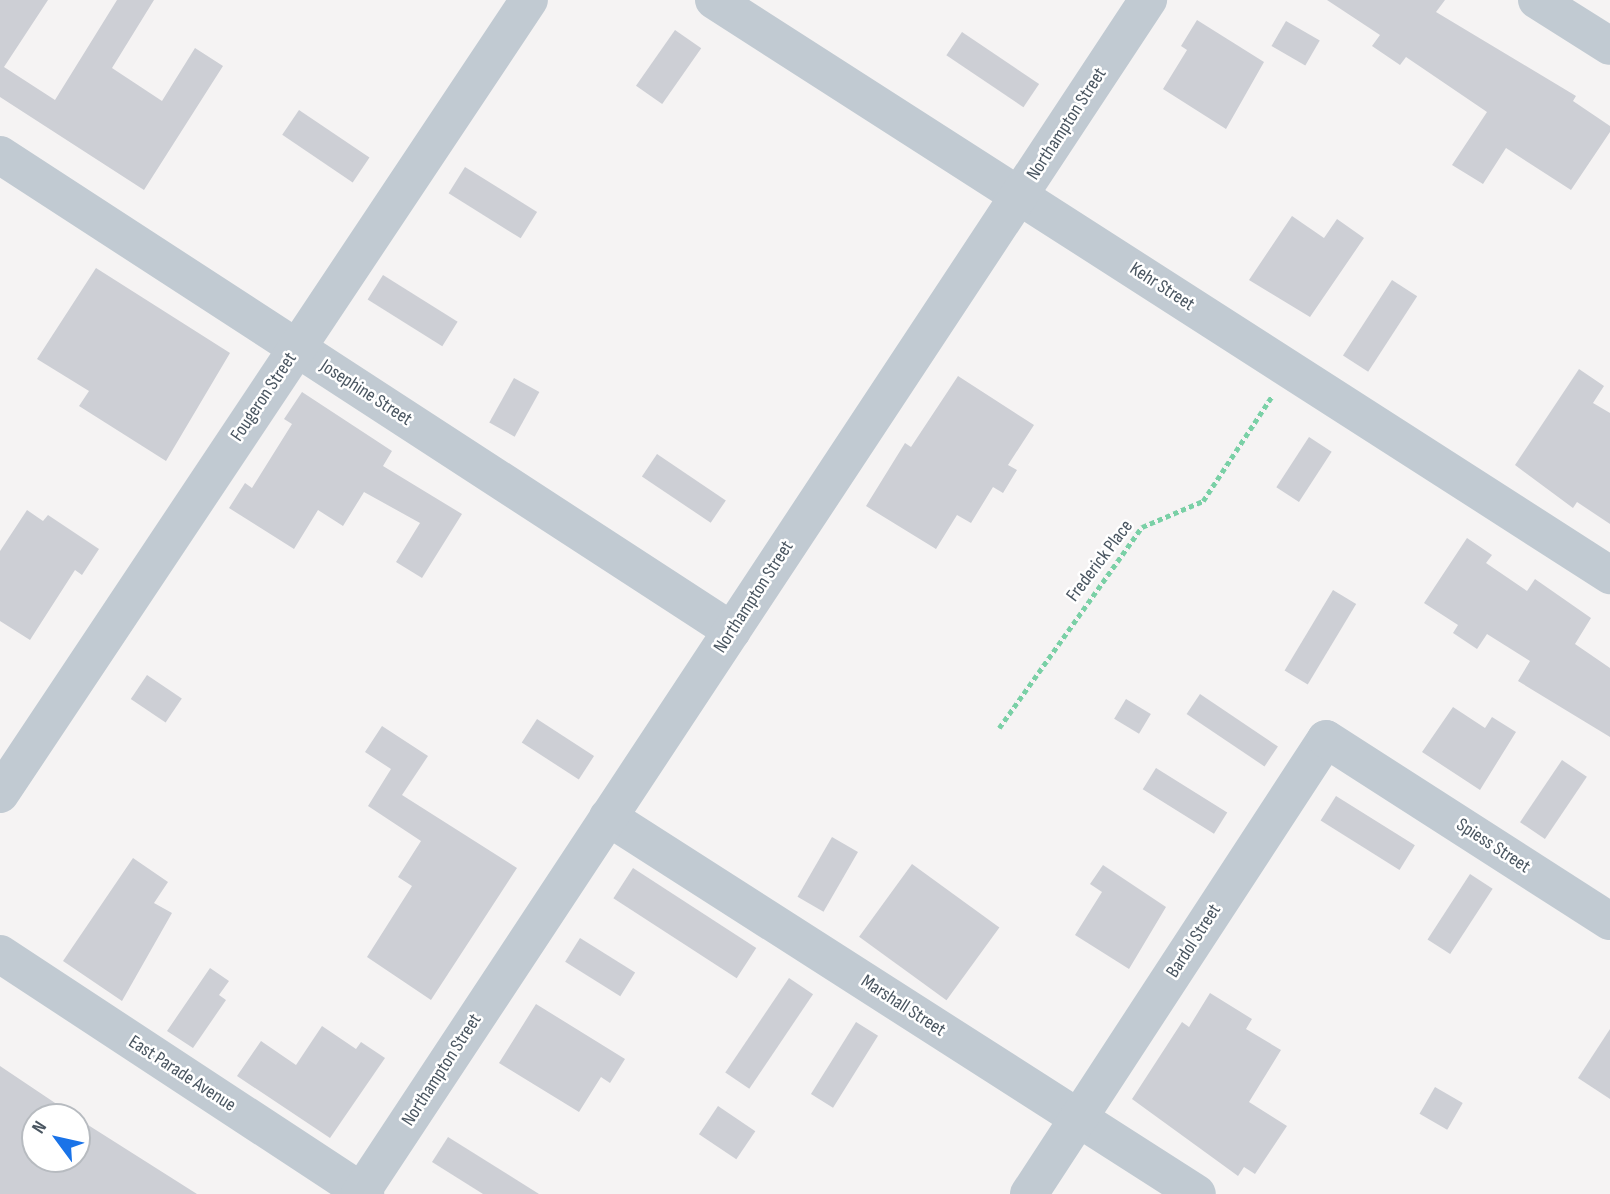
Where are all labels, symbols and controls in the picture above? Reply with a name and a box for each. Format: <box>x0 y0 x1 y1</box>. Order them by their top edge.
street label: Northampton Street <box>1022 64 1112 184</box>
street label: Kehr Street <box>1125 258 1199 316</box>
street label: Fougeron Street <box>226 348 302 446</box>
street label: Josephine Street <box>316 355 416 431</box>
street label: Frederick Place <box>1062 516 1138 606</box>
street label: Northampton Street <box>709 537 799 657</box>
street label: Spiess Street <box>1452 814 1534 878</box>
street label: Bardol Street <box>1162 900 1226 982</box>
street label: Marshall Street <box>856 970 950 1042</box>
street label: Northampton Street <box>397 1010 487 1130</box>
street label: East Parade Avenue <box>124 1031 240 1117</box>
north arrow <box>21 1103 91 1173</box>
text: N <box>27 1117 52 1138</box>

